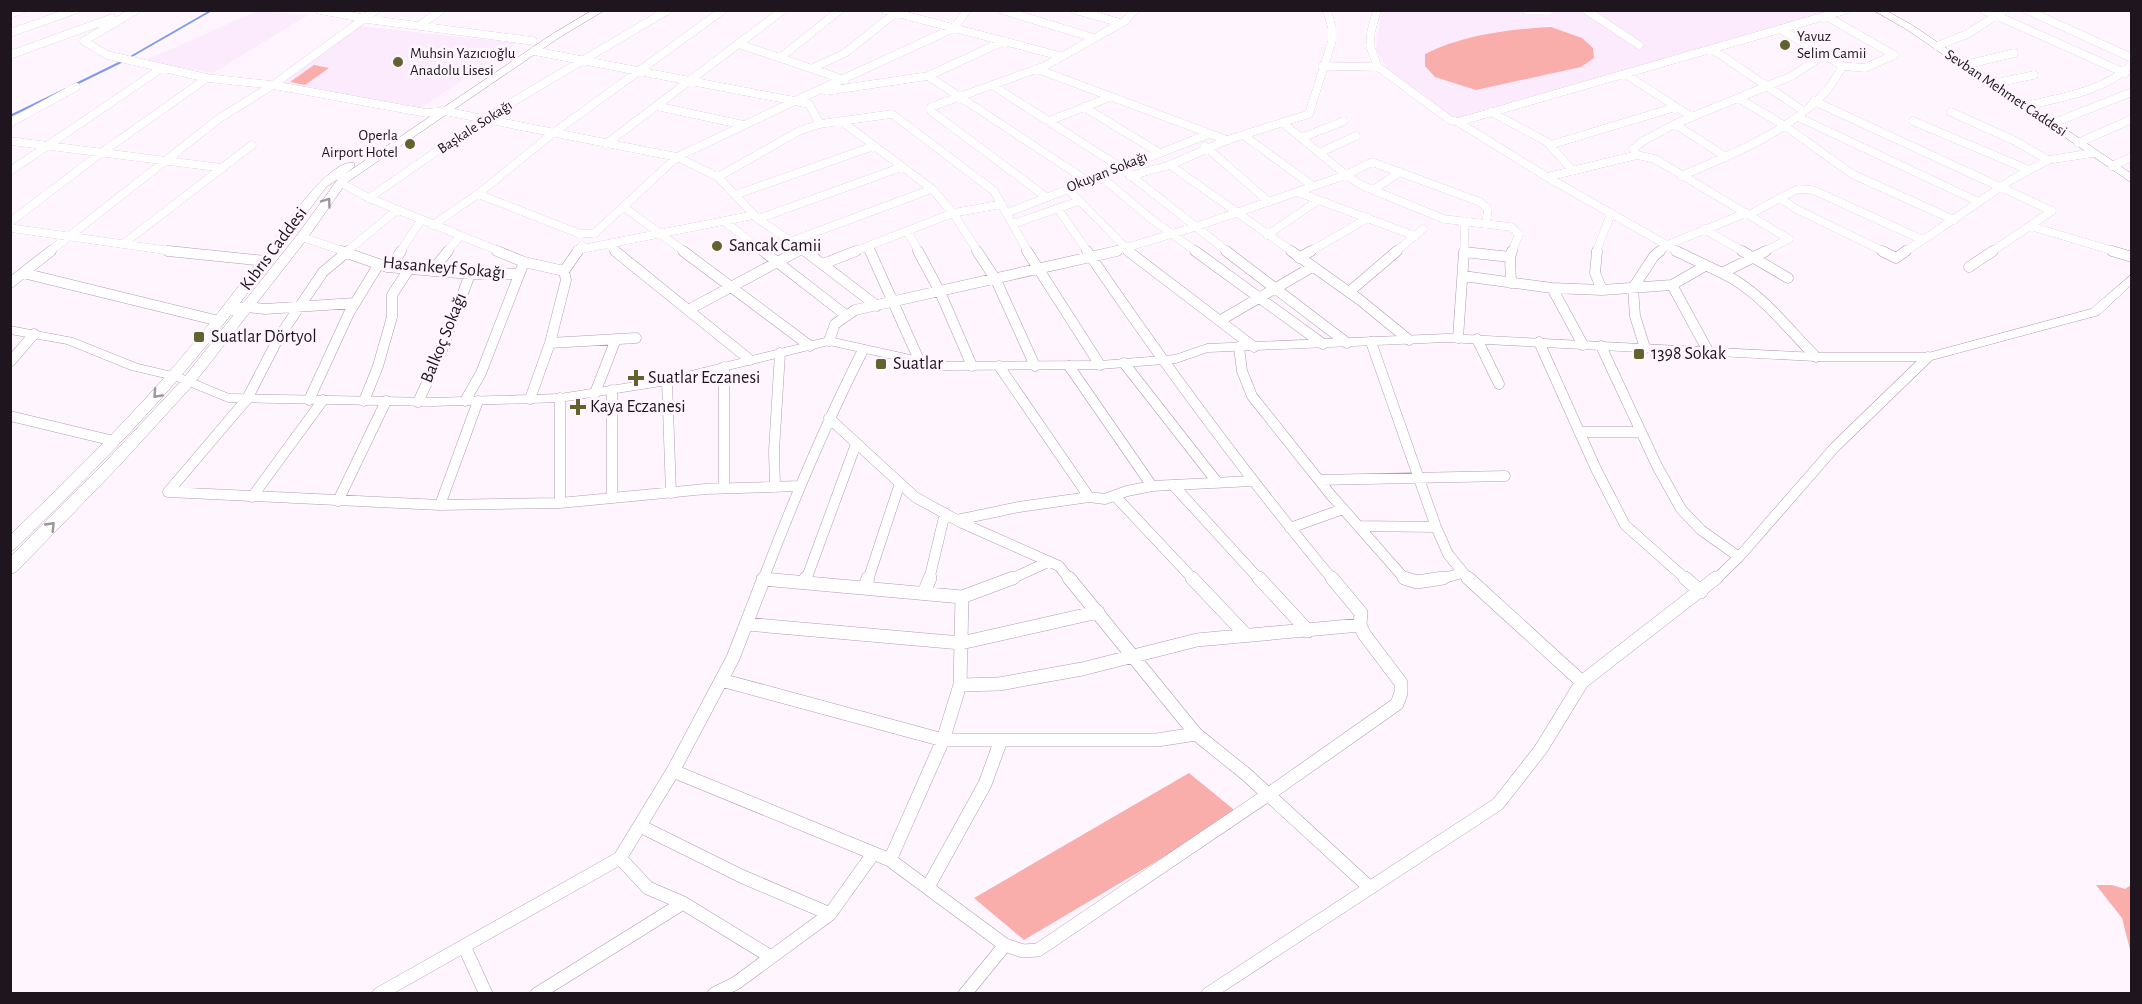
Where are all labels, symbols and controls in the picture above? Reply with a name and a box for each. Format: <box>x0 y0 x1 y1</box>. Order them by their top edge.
place label: Yavuz Selim Camii <box>1797 29 1866 61</box>
marker: Yavuz Selim Camii <box>1778 38 1792 52</box>
place label: Muhsin Yazıcıoğlu Anadolu Lisesi <box>410 46 516 78</box>
street label: Sevban Mehmet Caddesi <box>1942 47 2070 139</box>
marker: Muhsin Yazıcıoğlu Anadolu Lisesi <box>391 55 405 69</box>
street label: Başkale Sokağı <box>435 97 515 157</box>
place label: Operla Airport Hotel <box>321 128 398 160</box>
marker: Operla Airport Hotel <box>403 137 417 151</box>
street label: Okuyan Sokağı <box>1065 149 1149 195</box>
one-way arrow <box>320 198 331 209</box>
street label: Kıbrıs Caddesi <box>237 204 311 294</box>
place label: Sancak Camii <box>729 237 821 255</box>
marker: Sancak Camii <box>710 239 724 253</box>
street label: Hasankeyf Sokağı <box>382 254 506 282</box>
street label: Balkoç Sokağı <box>418 290 470 386</box>
place label: Suatlar Dörtyol <box>211 328 317 346</box>
marker: Suatlar Dörtyol <box>192 330 206 344</box>
place label: 1398 Sokak <box>1651 345 1727 363</box>
marker: 1398 Sokak <box>1632 347 1646 361</box>
place label: Suatlar <box>893 355 943 373</box>
marker: Suatlar <box>874 357 888 371</box>
place label: Suatlar Eczanesi <box>648 369 760 387</box>
marker: Suatlar Eczanesi <box>629 371 643 385</box>
one-way arrow <box>153 388 164 398</box>
place label: Kaya Eczanesi <box>590 398 686 416</box>
marker: Kaya Eczanesi <box>571 400 585 414</box>
one-way arrow <box>44 523 55 534</box>

